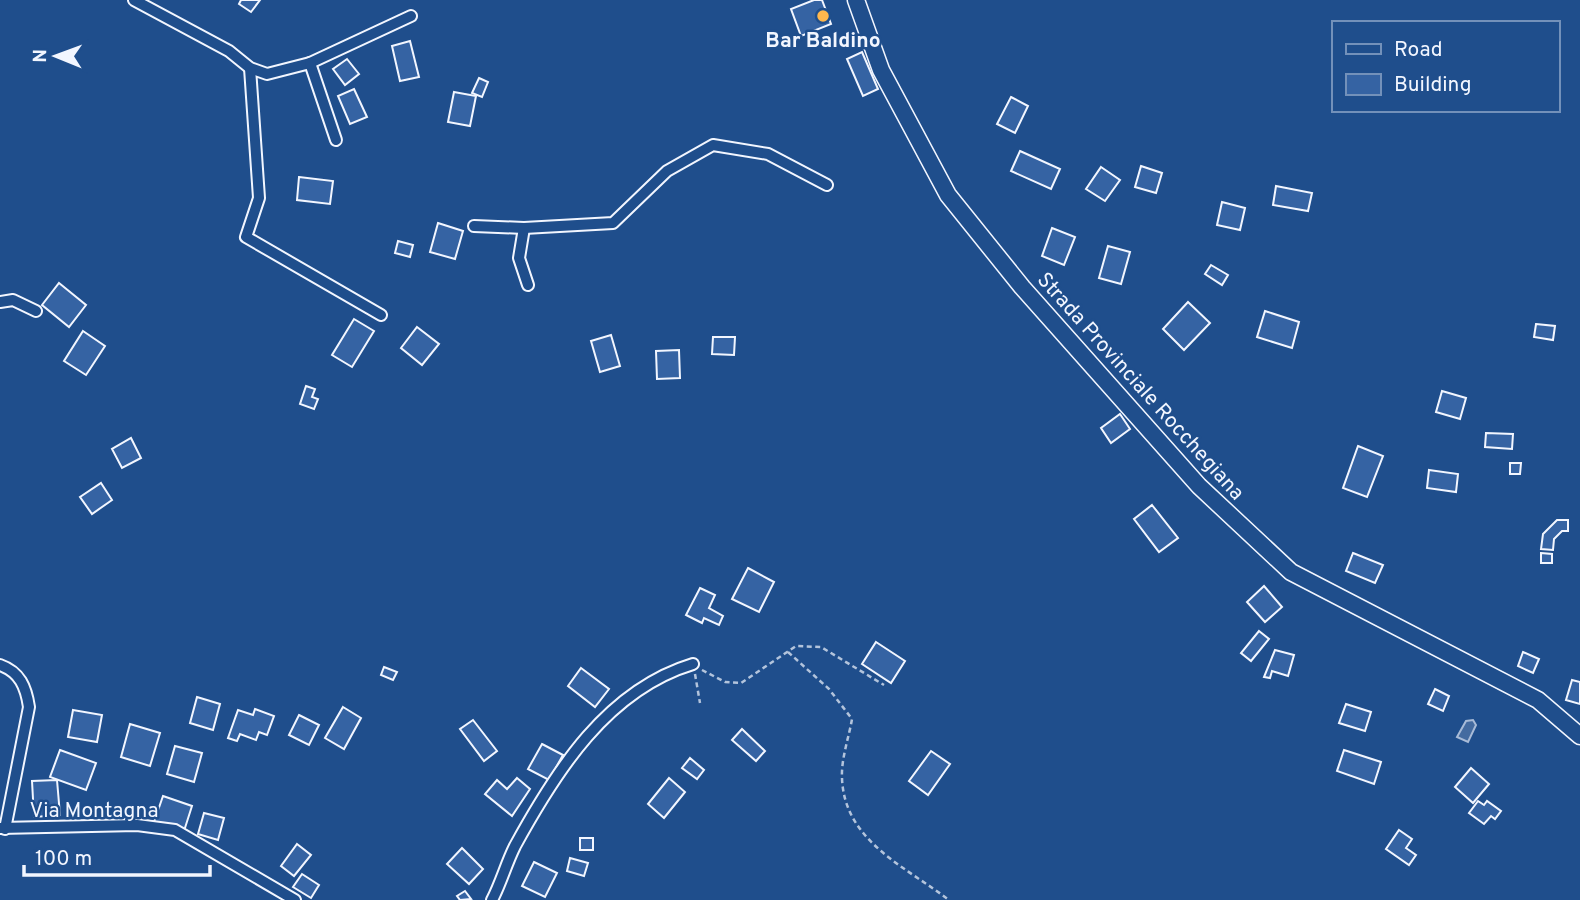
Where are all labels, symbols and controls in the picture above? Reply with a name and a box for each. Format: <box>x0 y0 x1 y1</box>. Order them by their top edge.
marker: Bar Baldino <box>815 8 831 24</box>
north arrow <box>21 21 91 91</box>
legend <box>1332 21 1559 112</box>
place label: Bar Baldino <box>765 28 881 55</box>
text: Road <box>1394 37 1443 64</box>
text: N <box>29 49 53 63</box>
text: Building <box>1394 72 1472 99</box>
street label: Strada Provinciale Rocchegiana <box>1030 267 1249 507</box>
street label: Via Montagna <box>29 798 159 825</box>
scale bar <box>24 834 210 878</box>
text: 100 m <box>35 846 92 873</box>

